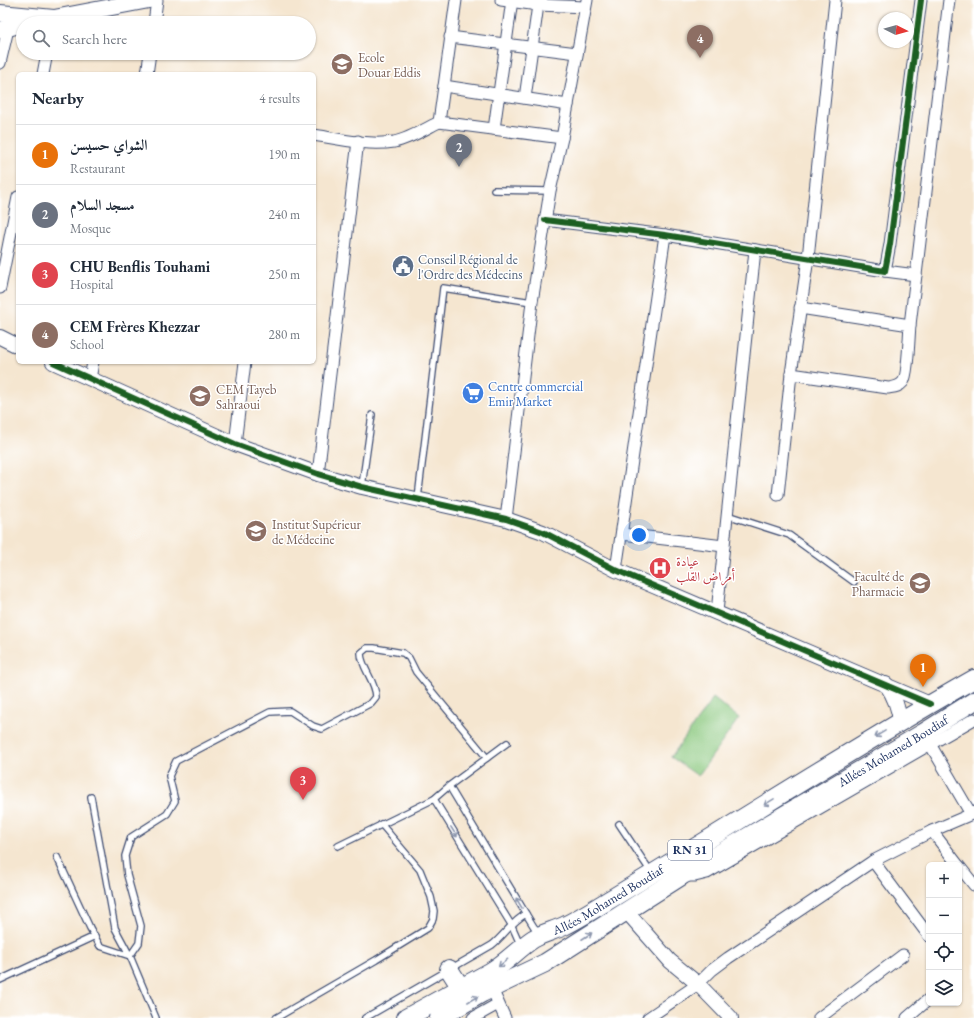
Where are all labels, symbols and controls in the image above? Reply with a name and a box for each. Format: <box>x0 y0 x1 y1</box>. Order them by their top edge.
north arrow <box>878 12 914 48</box>
search box <box>16 16 316 60</box>
pin: 4 <box>687 25 713 58</box>
icon: search <box>30 27 52 49</box>
text: Search here <box>62 29 127 48</box>
place label: Ecole Douar Eddis <box>358 49 421 81</box>
school or university icon: Ecole Douar Eddis <box>329 51 355 77</box>
text: Nearby <box>32 87 84 109</box>
text: 4 results <box>259 90 300 107</box>
pin: 2 <box>446 134 472 167</box>
text: الشواي حسيسن <box>70 135 148 154</box>
text: 1 <box>42 146 48 163</box>
text: 190 m <box>269 146 300 163</box>
text: Restaurant <box>70 160 125 177</box>
text: مسجد السلام <box>70 195 135 214</box>
text: 2 <box>42 206 48 223</box>
text: 240 m <box>269 206 300 223</box>
text: Mosque <box>70 220 111 237</box>
place label: Conseil Régional de l'Ordre des Médecins <box>418 251 522 283</box>
public building icon: Conseil Régional de l'Ordre des Médecins <box>390 253 416 279</box>
text: CHU Benflis Touhami <box>70 257 210 276</box>
text: 3 <box>42 266 48 283</box>
text: 250 m <box>269 266 300 283</box>
text: Hospital <box>70 276 114 293</box>
text: CEM Frères Khezzar <box>70 317 200 336</box>
text: 4 <box>42 326 48 343</box>
text: 280 m <box>269 326 300 343</box>
text: School <box>70 336 104 353</box>
place label: Centre commercial Emir Market <box>488 378 583 410</box>
supermarket icon: Centre commercial Emir Market <box>460 380 486 406</box>
place label: CEM Tayeb Sahraoui <box>216 381 277 413</box>
school or university icon: CEM Tayeb Sahraoui <box>187 383 213 409</box>
place label: Institut Supérieur de Médecine <box>272 516 362 548</box>
school or university icon: Institut Supérieur de Médecine <box>243 518 269 544</box>
your location <box>629 525 649 545</box>
place label: عيادة أمراض القلب <box>676 553 735 586</box>
hospital icon: عيادة أمراض القلب <box>647 555 673 581</box>
place label: Faculté de Pharmacie <box>852 568 904 600</box>
school or university icon: Faculté de Pharmacie <box>907 570 933 596</box>
pin: 1 <box>910 654 936 687</box>
street label: Allées Mohamed Boudiaf <box>834 710 953 791</box>
one-way arrow <box>875 730 886 738</box>
pin: 3 <box>290 767 316 800</box>
one-way arrow <box>763 798 775 806</box>
one-way arrow <box>450 826 458 837</box>
road number: RN 31 <box>668 840 712 860</box>
street label: Allées Mohamed Boudiaf <box>549 860 669 939</box>
map controls <box>926 862 962 1006</box>
button: + <box>926 862 962 898</box>
one-way arrow <box>515 898 523 909</box>
button: − <box>926 898 962 934</box>
one-way arrow <box>581 932 592 941</box>
button: locate <box>926 934 962 970</box>
one-way arrow <box>497 959 508 968</box>
button: layers <box>926 970 962 1006</box>
one-way arrow <box>467 994 479 1002</box>

